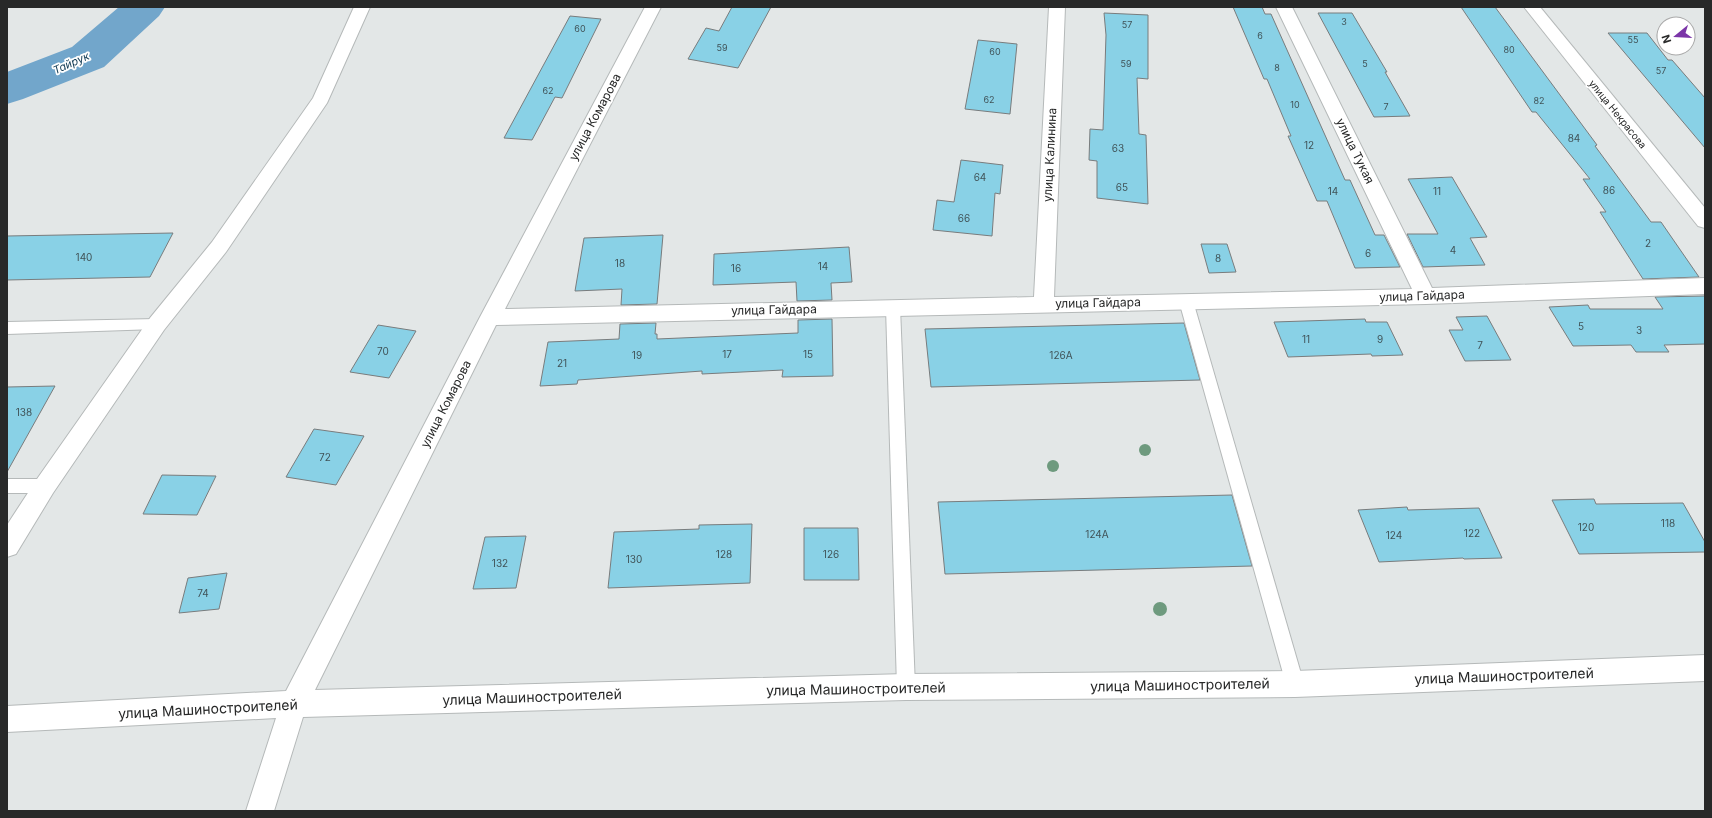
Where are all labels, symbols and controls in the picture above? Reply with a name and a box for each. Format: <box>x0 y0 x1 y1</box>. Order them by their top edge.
house number: 3 <box>1341 16 1347 27</box>
north arrow <box>1656 16 1696 56</box>
house number: 57 <box>1122 19 1132 30</box>
house number: 60 <box>574 23 586 34</box>
house number: 6 <box>1257 30 1263 41</box>
text: N <box>1659 33 1674 45</box>
house number: 55 <box>1628 34 1638 45</box>
house number: 59 <box>716 42 728 53</box>
house number: 80 <box>1503 44 1515 55</box>
house number: 60 <box>989 46 1001 57</box>
water label: Тайрук <box>51 48 92 77</box>
house number: 59 <box>1120 58 1132 69</box>
house number: 5 <box>1362 58 1368 69</box>
house number: 8 <box>1274 62 1280 73</box>
house number: 57 <box>1656 65 1666 76</box>
street label: улица Комарова <box>565 71 624 163</box>
street label: улица Некрасова <box>1587 77 1649 151</box>
house number: 62 <box>542 85 554 96</box>
house number: 62 <box>983 94 995 105</box>
house number: 82 <box>1533 95 1545 106</box>
house number: 10 <box>1290 99 1300 110</box>
house number: 7 <box>1383 101 1389 112</box>
street label: улица Калинина <box>1040 107 1059 202</box>
street label: улица Тукая <box>1333 116 1378 186</box>
house number: 84 <box>1568 132 1580 144</box>
house number: 12 <box>1304 139 1314 151</box>
house number: 63 <box>1112 142 1124 154</box>
house number: 64 <box>974 171 986 183</box>
house number: 65 <box>1116 181 1128 193</box>
house number: 86 <box>1603 184 1615 196</box>
house number: 14 <box>1328 185 1338 197</box>
house number: 11 <box>1433 185 1441 197</box>
house number: 66 <box>958 212 970 224</box>
house number: 2 <box>1645 237 1651 249</box>
house number: 4 <box>1450 244 1456 256</box>
house number: 6 <box>1365 247 1371 259</box>
house number: 140 <box>76 251 92 263</box>
house number: 8 <box>1215 252 1221 264</box>
house number: 18 <box>615 257 625 269</box>
house number: 14 <box>818 260 828 272</box>
house number: 16 <box>731 262 741 274</box>
street label: улица Гайдара <box>1379 287 1465 304</box>
street label: улица Гайдара <box>1055 294 1141 311</box>
street label: улица Гайдара <box>731 301 817 318</box>
house number: 5 <box>1578 320 1584 332</box>
house number: 3 <box>1636 324 1642 336</box>
house number: 11 <box>1302 333 1310 345</box>
house number: 9 <box>1377 333 1383 345</box>
house number: 7 <box>1477 339 1483 351</box>
house number: 70 <box>377 345 389 357</box>
house number: 17 <box>722 348 732 360</box>
house number: 15 <box>803 348 813 360</box>
house number: 19 <box>632 349 642 361</box>
house number: 126А <box>1049 349 1073 361</box>
street label: улица Комарова <box>417 357 474 450</box>
house number: 21 <box>557 357 567 369</box>
house number: 138 <box>16 406 32 418</box>
house number: 72 <box>319 451 331 463</box>
house number: 118 <box>1661 517 1675 529</box>
house number: 120 <box>1578 521 1594 533</box>
house number: 122 <box>1464 527 1480 539</box>
house number: 124А <box>1085 528 1109 540</box>
house number: 124 <box>1386 529 1402 541</box>
house number: 128 <box>716 548 732 560</box>
house number: 126 <box>823 548 839 560</box>
house number: 130 <box>626 553 642 565</box>
house number: 132 <box>492 557 508 569</box>
house number: 74 <box>197 587 209 599</box>
street label: улица Машиностроителей <box>1414 664 1594 687</box>
street label: улица Машиностроителей <box>1090 674 1270 695</box>
street label: улица Машиностроителей <box>766 678 946 699</box>
street label: улица Машиностроителей <box>442 685 622 708</box>
street label: улица Машиностроителей <box>118 695 298 722</box>

